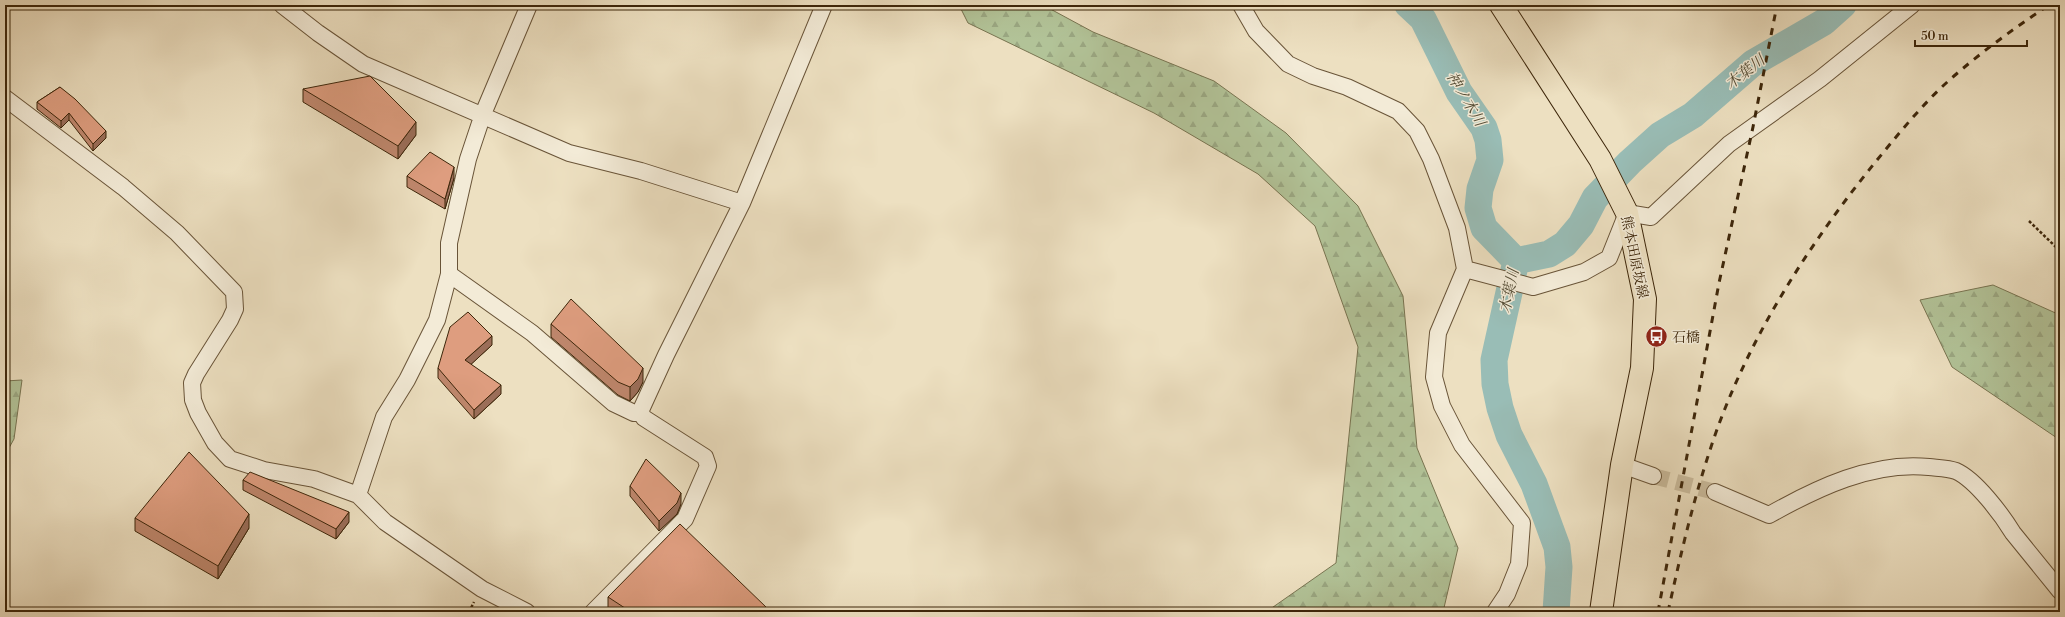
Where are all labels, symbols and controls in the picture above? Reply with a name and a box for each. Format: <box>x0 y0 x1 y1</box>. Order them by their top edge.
scale bar <box>1915 22 2027 48</box>
text: 50 m <box>1921 29 1949 44</box>
water label: 木葉川 <box>1722 50 1770 94</box>
water label: 神ノ木川 <box>1442 69 1490 132</box>
street label: 熊本田原坂線 <box>1616 214 1652 300</box>
water label: 木葉川 <box>1496 265 1524 315</box>
bus stop icon: 石橋 <box>1643 324 1669 350</box>
place label: 石橋 <box>1672 329 1700 347</box>

